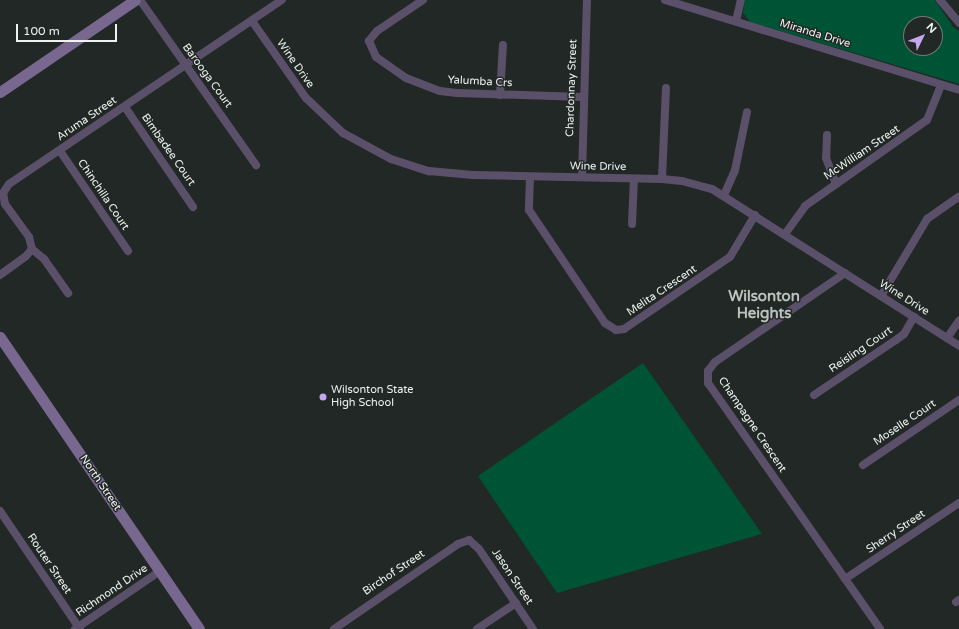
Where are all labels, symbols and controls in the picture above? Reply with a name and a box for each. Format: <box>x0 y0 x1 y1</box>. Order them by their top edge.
scale bar <box>18 16 119 42</box>
north arrow <box>903 16 943 56</box>
street label: Miranda Drive <box>778 17 852 51</box>
text: N <box>924 20 939 36</box>
text: 100 m <box>23 24 60 38</box>
street label: Wine Drive <box>273 37 317 91</box>
street label: Chardonnay Street <box>564 39 580 137</box>
street label: Barooga Court <box>179 41 235 111</box>
street label: Yalumba Crs <box>447 74 513 90</box>
street label: Aruma Street <box>54 94 120 144</box>
street label: Bimbadee Court <box>138 111 198 189</box>
street label: McWilliam Street <box>821 123 903 183</box>
street label: Chinchilla Court <box>74 157 132 233</box>
street label: Wine Drive <box>570 160 626 174</box>
street label: Melita Crescent <box>625 263 699 319</box>
street label: Wine Drive <box>876 277 932 319</box>
district label: Wilsonton Heights <box>728 287 800 322</box>
street label: Reisling Court <box>827 324 895 376</box>
street label: Champagne Crescent <box>715 375 789 475</box>
place label: Wilsonton State High School <box>331 384 414 410</box>
marker: Wilsonton State High School <box>318 392 328 402</box>
street label: Moselle Court <box>871 397 939 449</box>
street label: North Street <box>76 452 124 514</box>
street label: Sherry Street <box>864 507 928 557</box>
street label: Router Street <box>24 531 74 597</box>
street label: Birchof Street <box>360 547 428 599</box>
street label: Jason Street <box>489 547 535 607</box>
street label: Richmond Drive <box>74 562 150 620</box>

